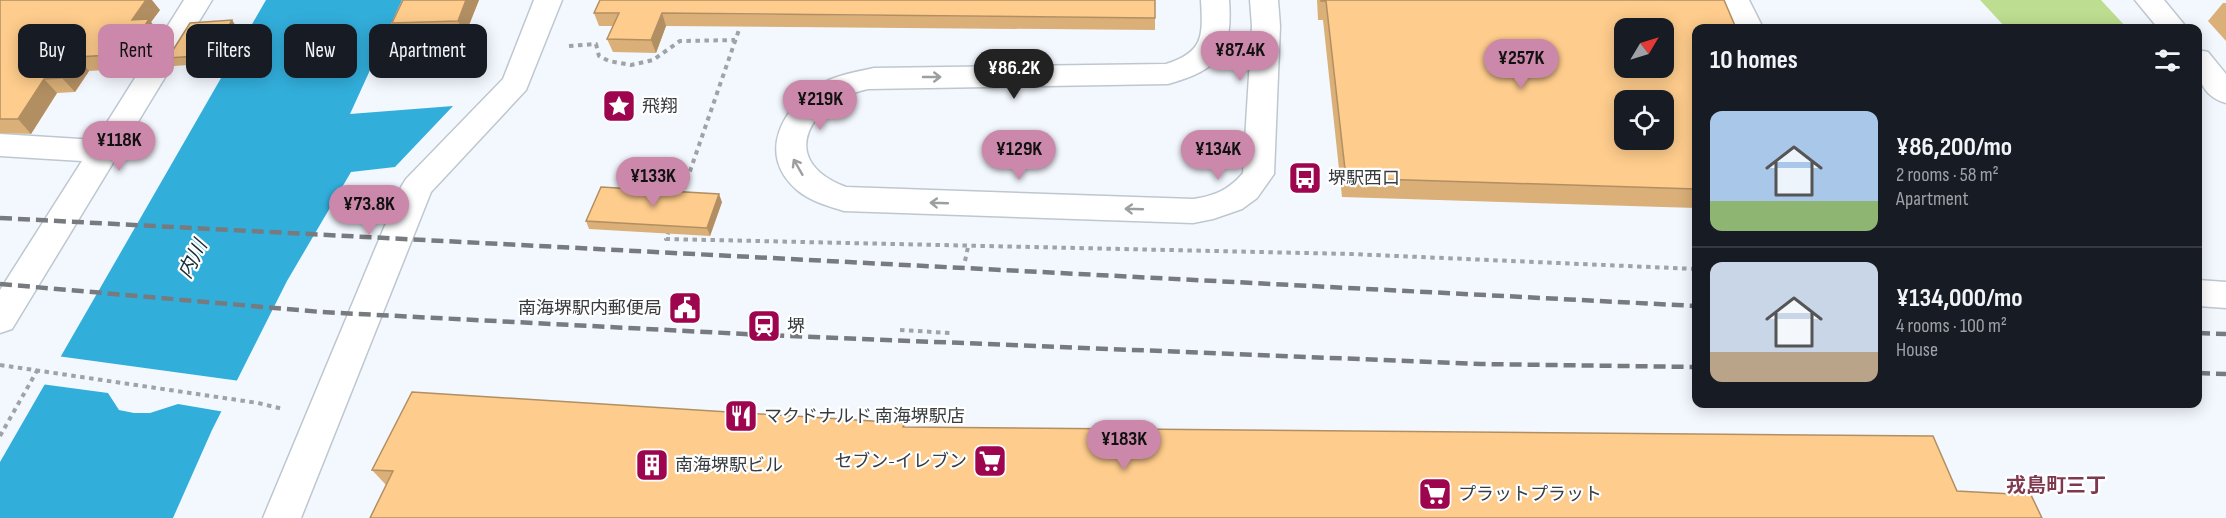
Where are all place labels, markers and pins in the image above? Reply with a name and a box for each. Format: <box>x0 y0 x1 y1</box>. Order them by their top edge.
pin: ¥87.4K <box>1191 31 1289 82</box>
pin: ¥257K <box>1479 39 1563 90</box>
pin: ¥86.2K <box>965 49 1063 100</box>
pin: ¥219K <box>778 80 862 131</box>
place icon: 飛翔 <box>601 88 637 124</box>
place label: 飛翔 <box>642 96 678 117</box>
pin: ¥118K <box>77 121 161 172</box>
pin: ¥129K <box>977 130 1061 181</box>
pin: ¥134K <box>1176 130 1260 181</box>
pin: ¥133K <box>611 157 695 208</box>
bus stop icon: 堺駅西口 <box>1287 160 1323 196</box>
place label: 堺駅西口 <box>1328 168 1400 189</box>
pin: ¥73.8K <box>320 185 418 236</box>
public building icon: 南海堺駅内郵便局 <box>667 290 703 326</box>
place label: 南海堺駅内郵便局 <box>518 298 662 319</box>
station icon: 堺 <box>746 308 782 344</box>
place label: 堺 <box>787 316 805 337</box>
restaurant icon: マクドナルド 南海堺駅店 <box>723 398 759 434</box>
place label: マクドナルド 南海堺駅店 <box>764 406 965 427</box>
pin: ¥183K <box>1082 420 1166 471</box>
supermarket icon: セブン-イレブン <box>972 443 1008 479</box>
building icon: 南海堺駅ビル <box>634 447 670 483</box>
place label: セブン-イレブン <box>834 451 967 472</box>
place label: 南海堺駅ビル <box>675 455 783 476</box>
supermarket icon: プラットプラット <box>1417 476 1453 512</box>
place label: プラットプラット <box>1458 484 1602 505</box>

